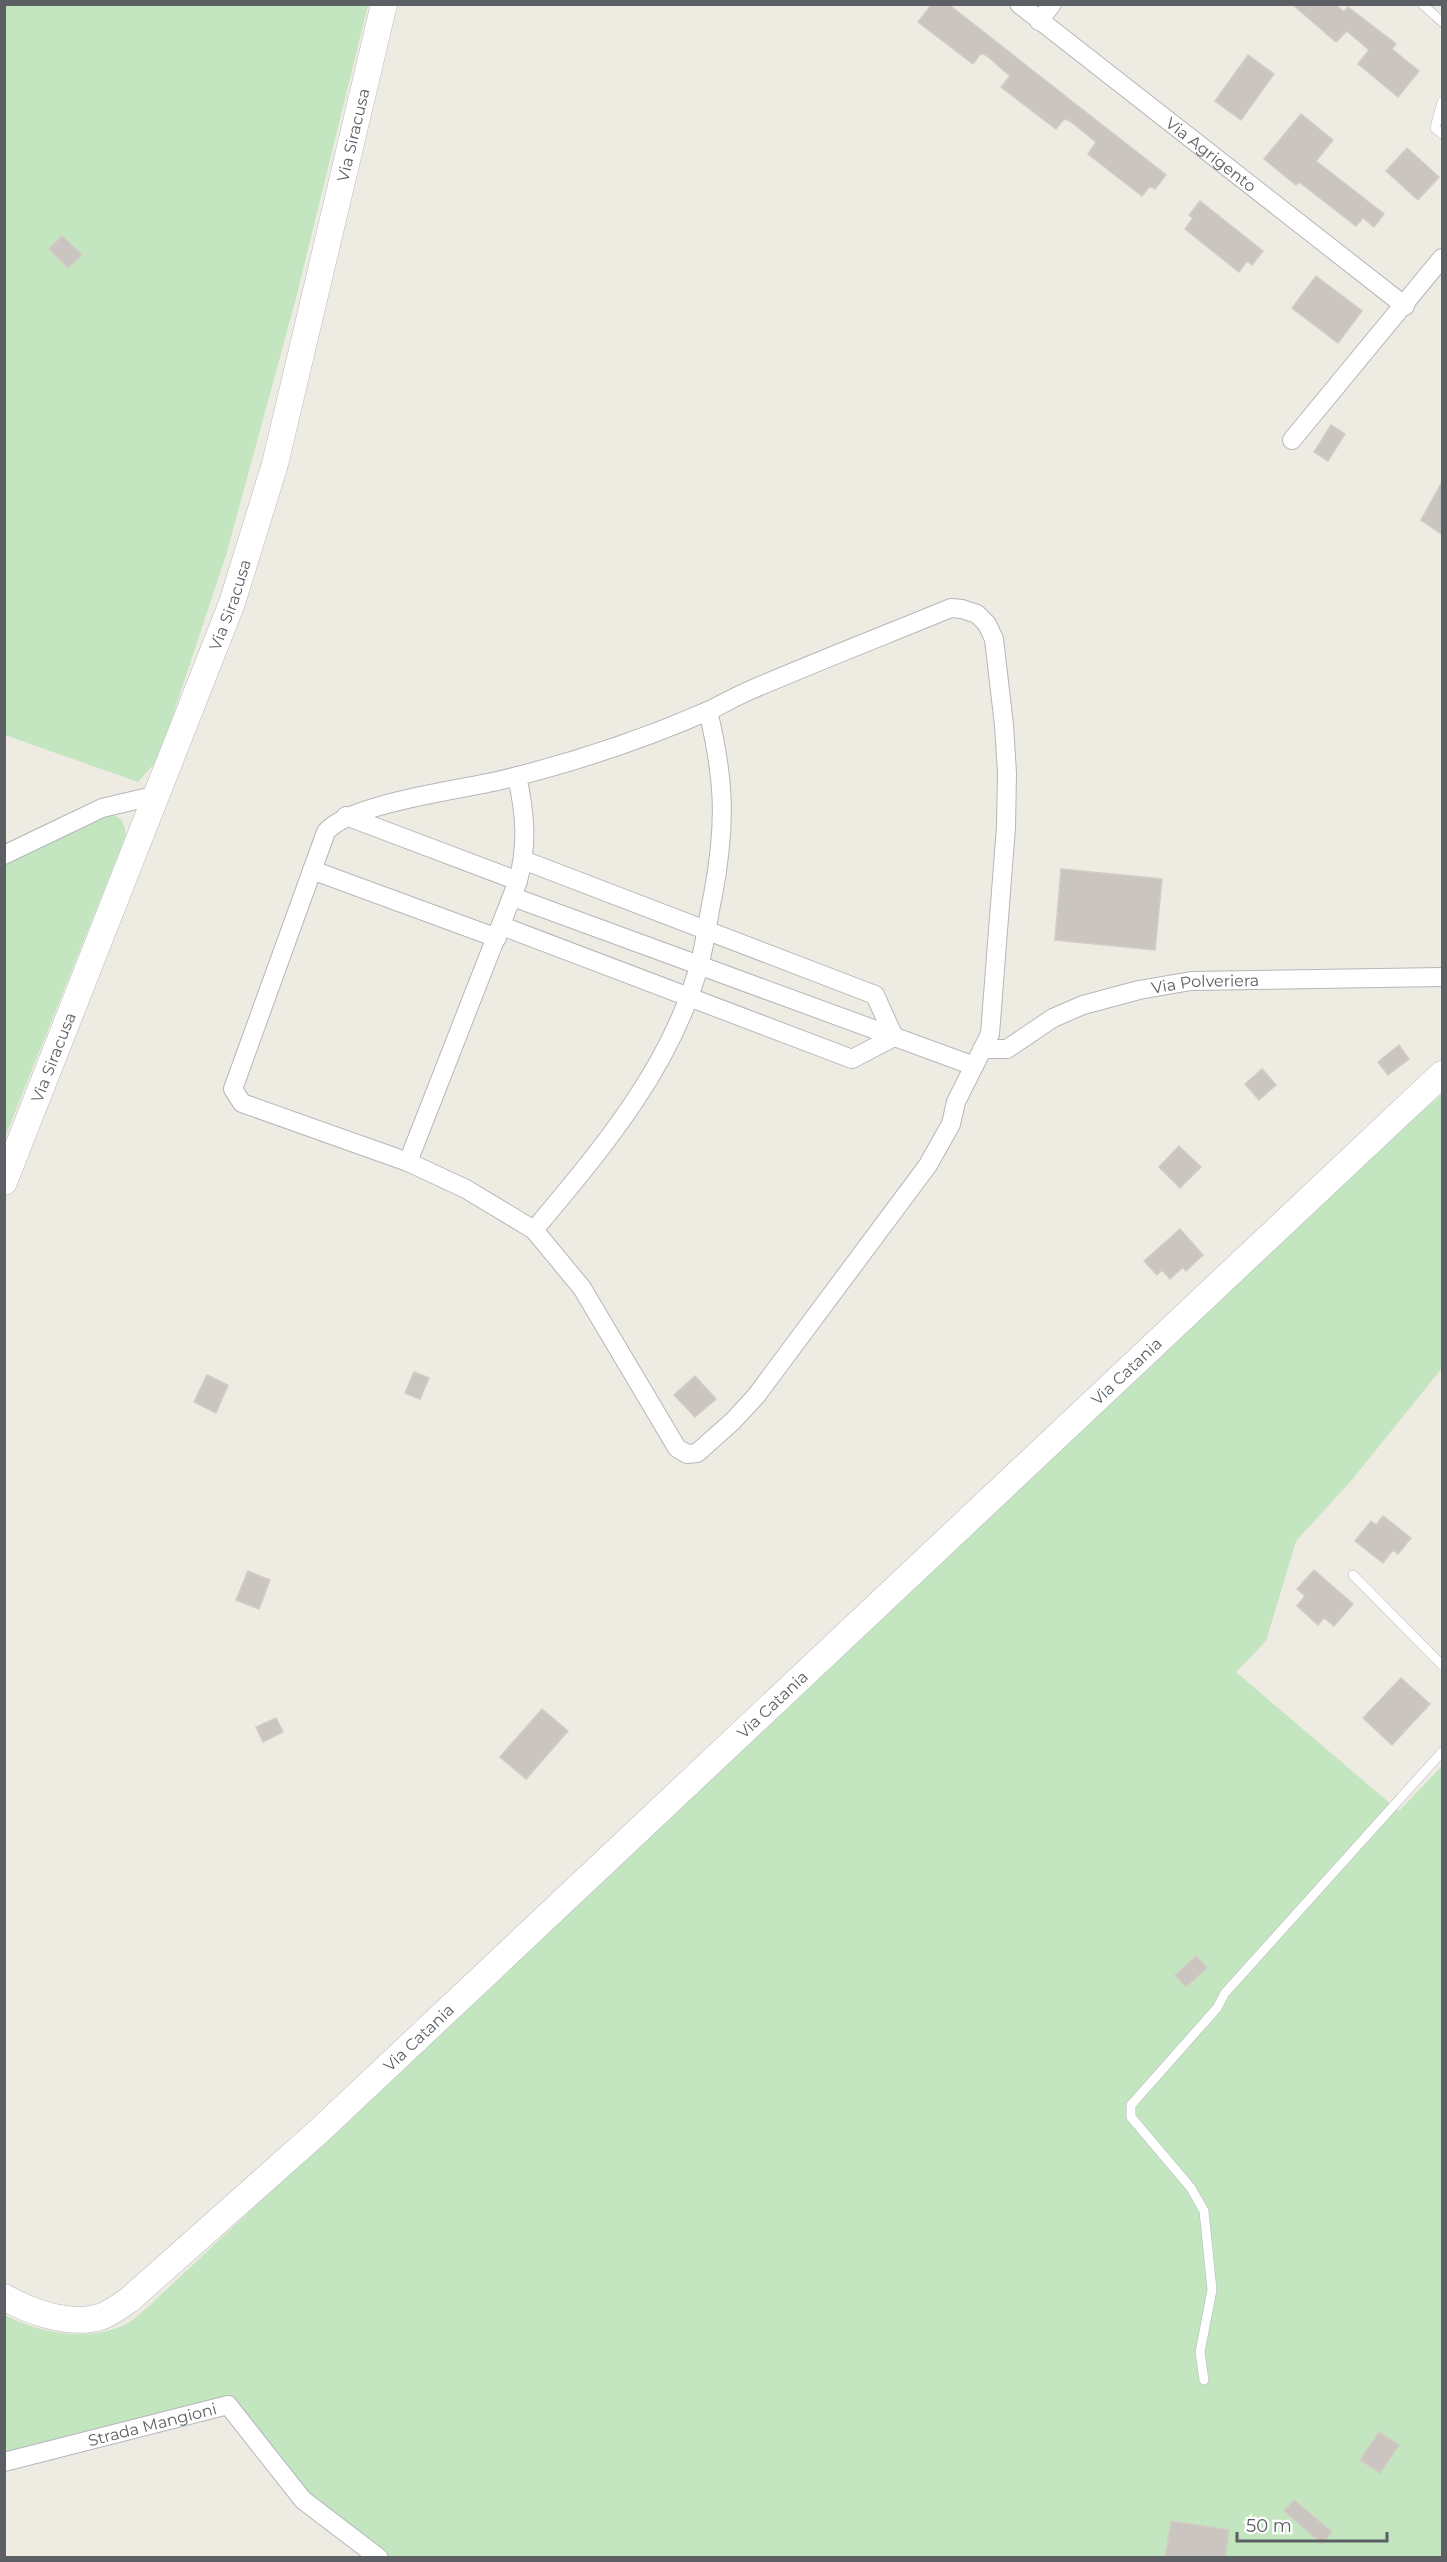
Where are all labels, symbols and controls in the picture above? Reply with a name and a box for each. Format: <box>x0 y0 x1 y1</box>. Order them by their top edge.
street label: Via Siracusa <box>333 86 374 184</box>
street label: Via Agrigento <box>1162 114 1260 196</box>
street label: Via Siracusa <box>205 557 255 653</box>
street label: Via Polveriera <box>1150 971 1259 998</box>
street label: Via Siracusa <box>27 1010 80 1105</box>
street label: Via Catania <box>1087 1334 1166 1409</box>
street label: Via Catania <box>733 1667 812 1742</box>
street label: Via Catania <box>380 2000 458 2075</box>
street label: Strada Mangioni <box>86 2399 219 2450</box>
scale bar <box>1237 2505 1387 2543</box>
text: 50 m <box>1246 2515 1292 2537</box>

